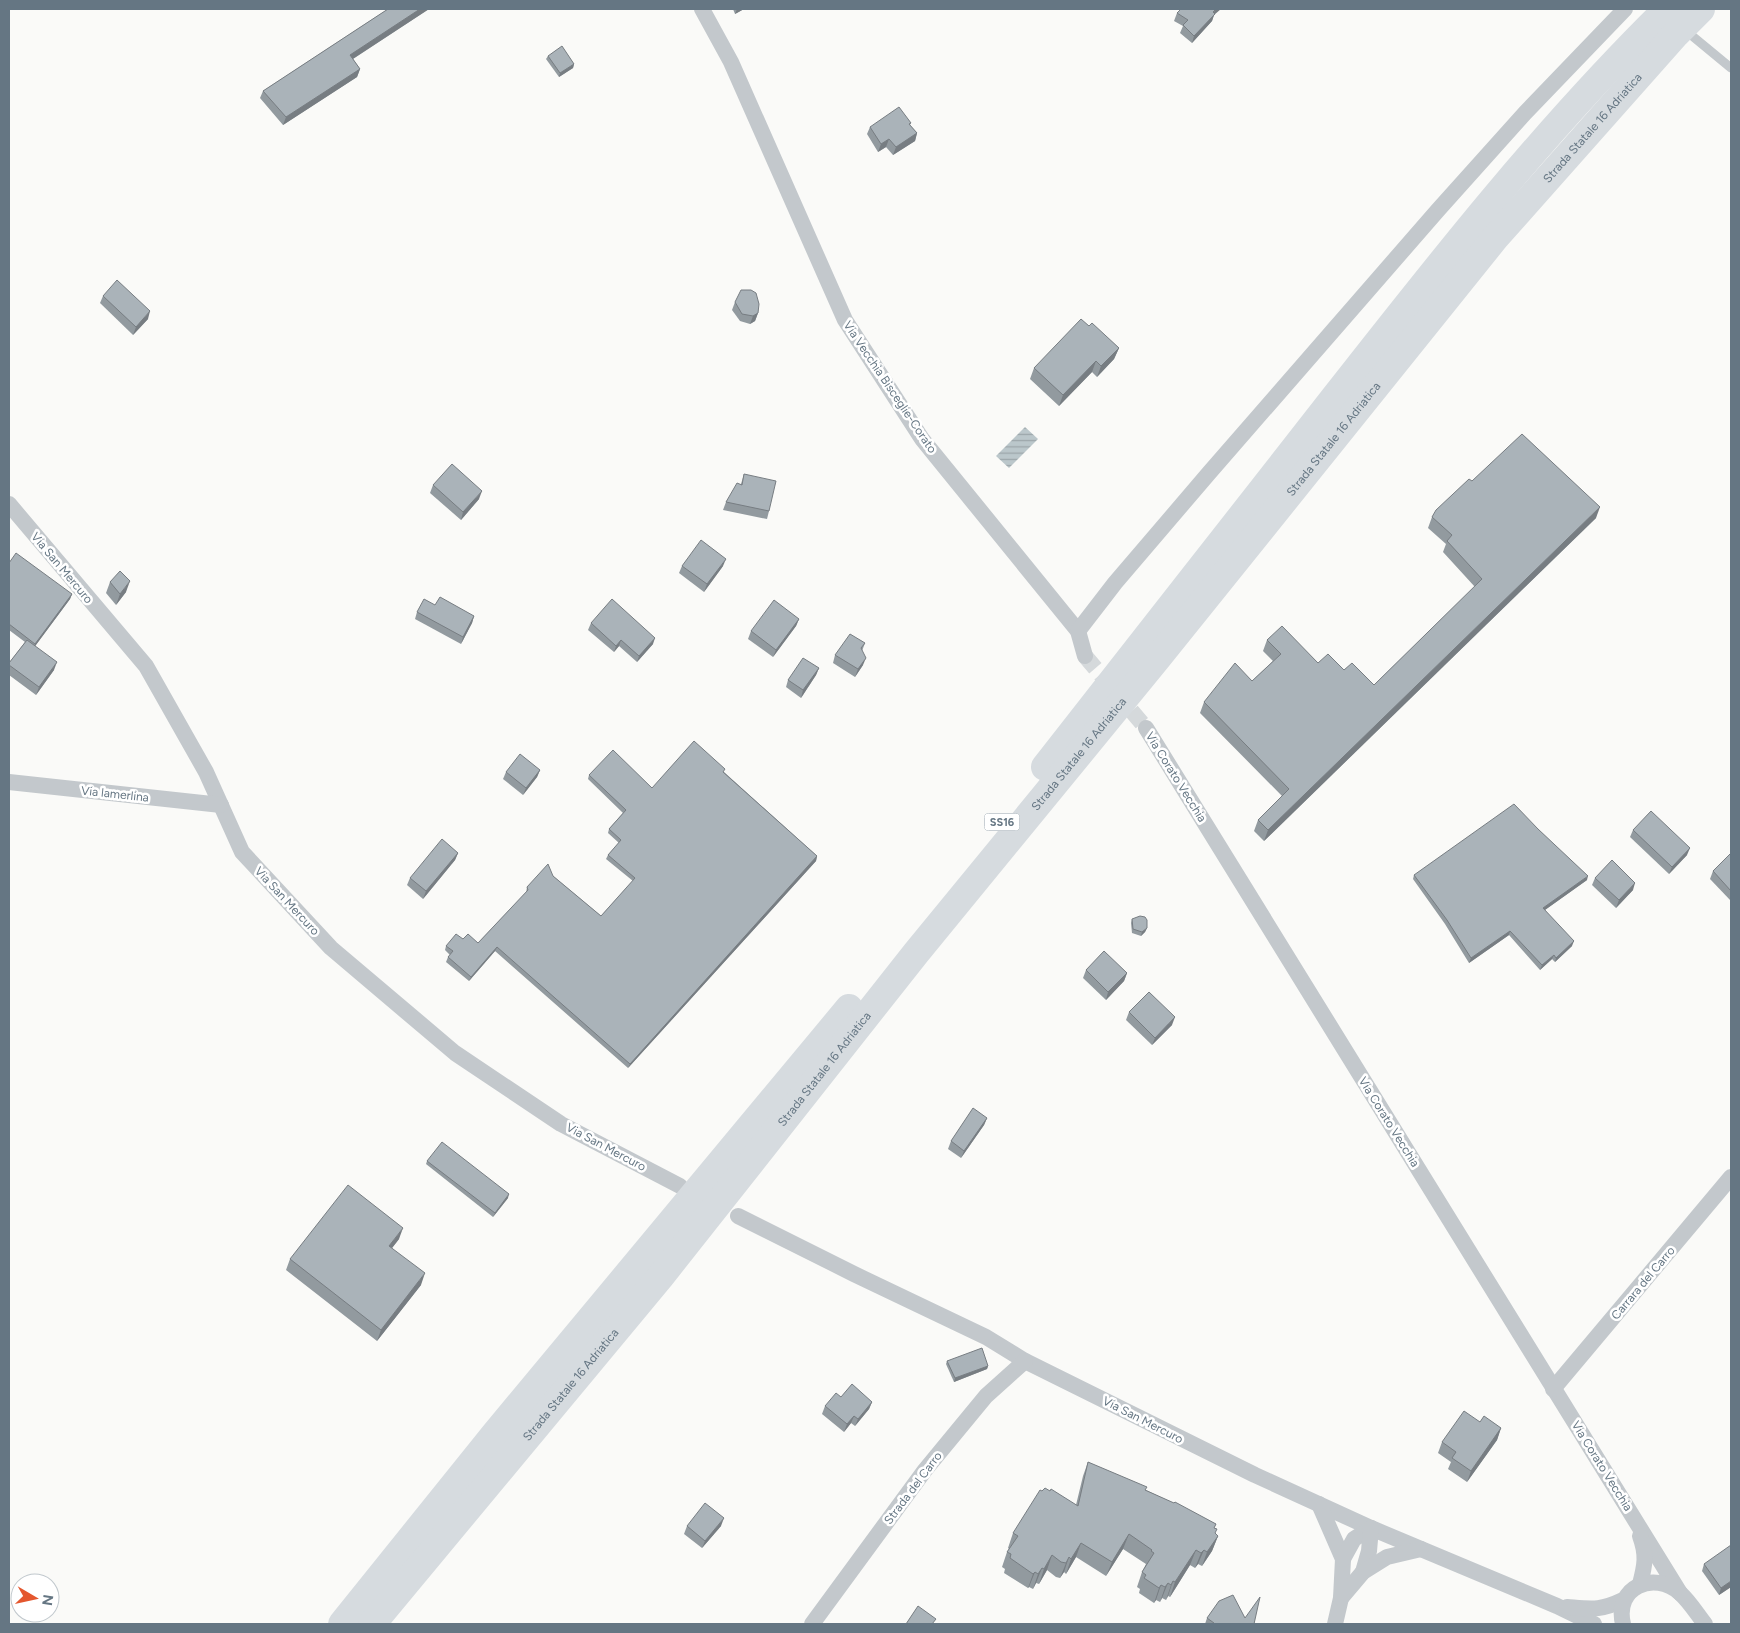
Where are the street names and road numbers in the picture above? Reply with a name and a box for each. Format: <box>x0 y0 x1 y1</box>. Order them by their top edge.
street label: Strada Statale 16 Adriatica <box>1540 70 1645 186</box>
street label: Via Vecchia Bisceglie-Corato <box>841 318 939 456</box>
street label: Strada Statale 16 Adriatica <box>1284 379 1383 499</box>
street label: Via San Mercuro <box>28 530 96 606</box>
street label: Strada Statale 16 Adriatica <box>1029 695 1129 813</box>
street label: Via Corato Vecchia <box>1143 729 1209 825</box>
street label: Via lamerlina <box>80 783 150 805</box>
road number: SS16 <box>984 814 1020 830</box>
street label: Via San Mercuro <box>252 864 322 938</box>
street label: Strada Statale 16 Adriatica <box>775 1009 874 1129</box>
street label: Via Corato Vecchia <box>1356 1074 1422 1170</box>
street label: Via San Mercuro <box>564 1120 648 1174</box>
street label: Carrara del Carro <box>1608 1244 1678 1322</box>
street label: Strada Statale 16 Adriatica <box>520 1326 621 1444</box>
street label: Via San Mercuro <box>1100 1394 1186 1446</box>
street label: Via Corato Vecchia <box>1569 1418 1635 1514</box>
street label: Strada del Carro <box>881 1449 945 1527</box>

